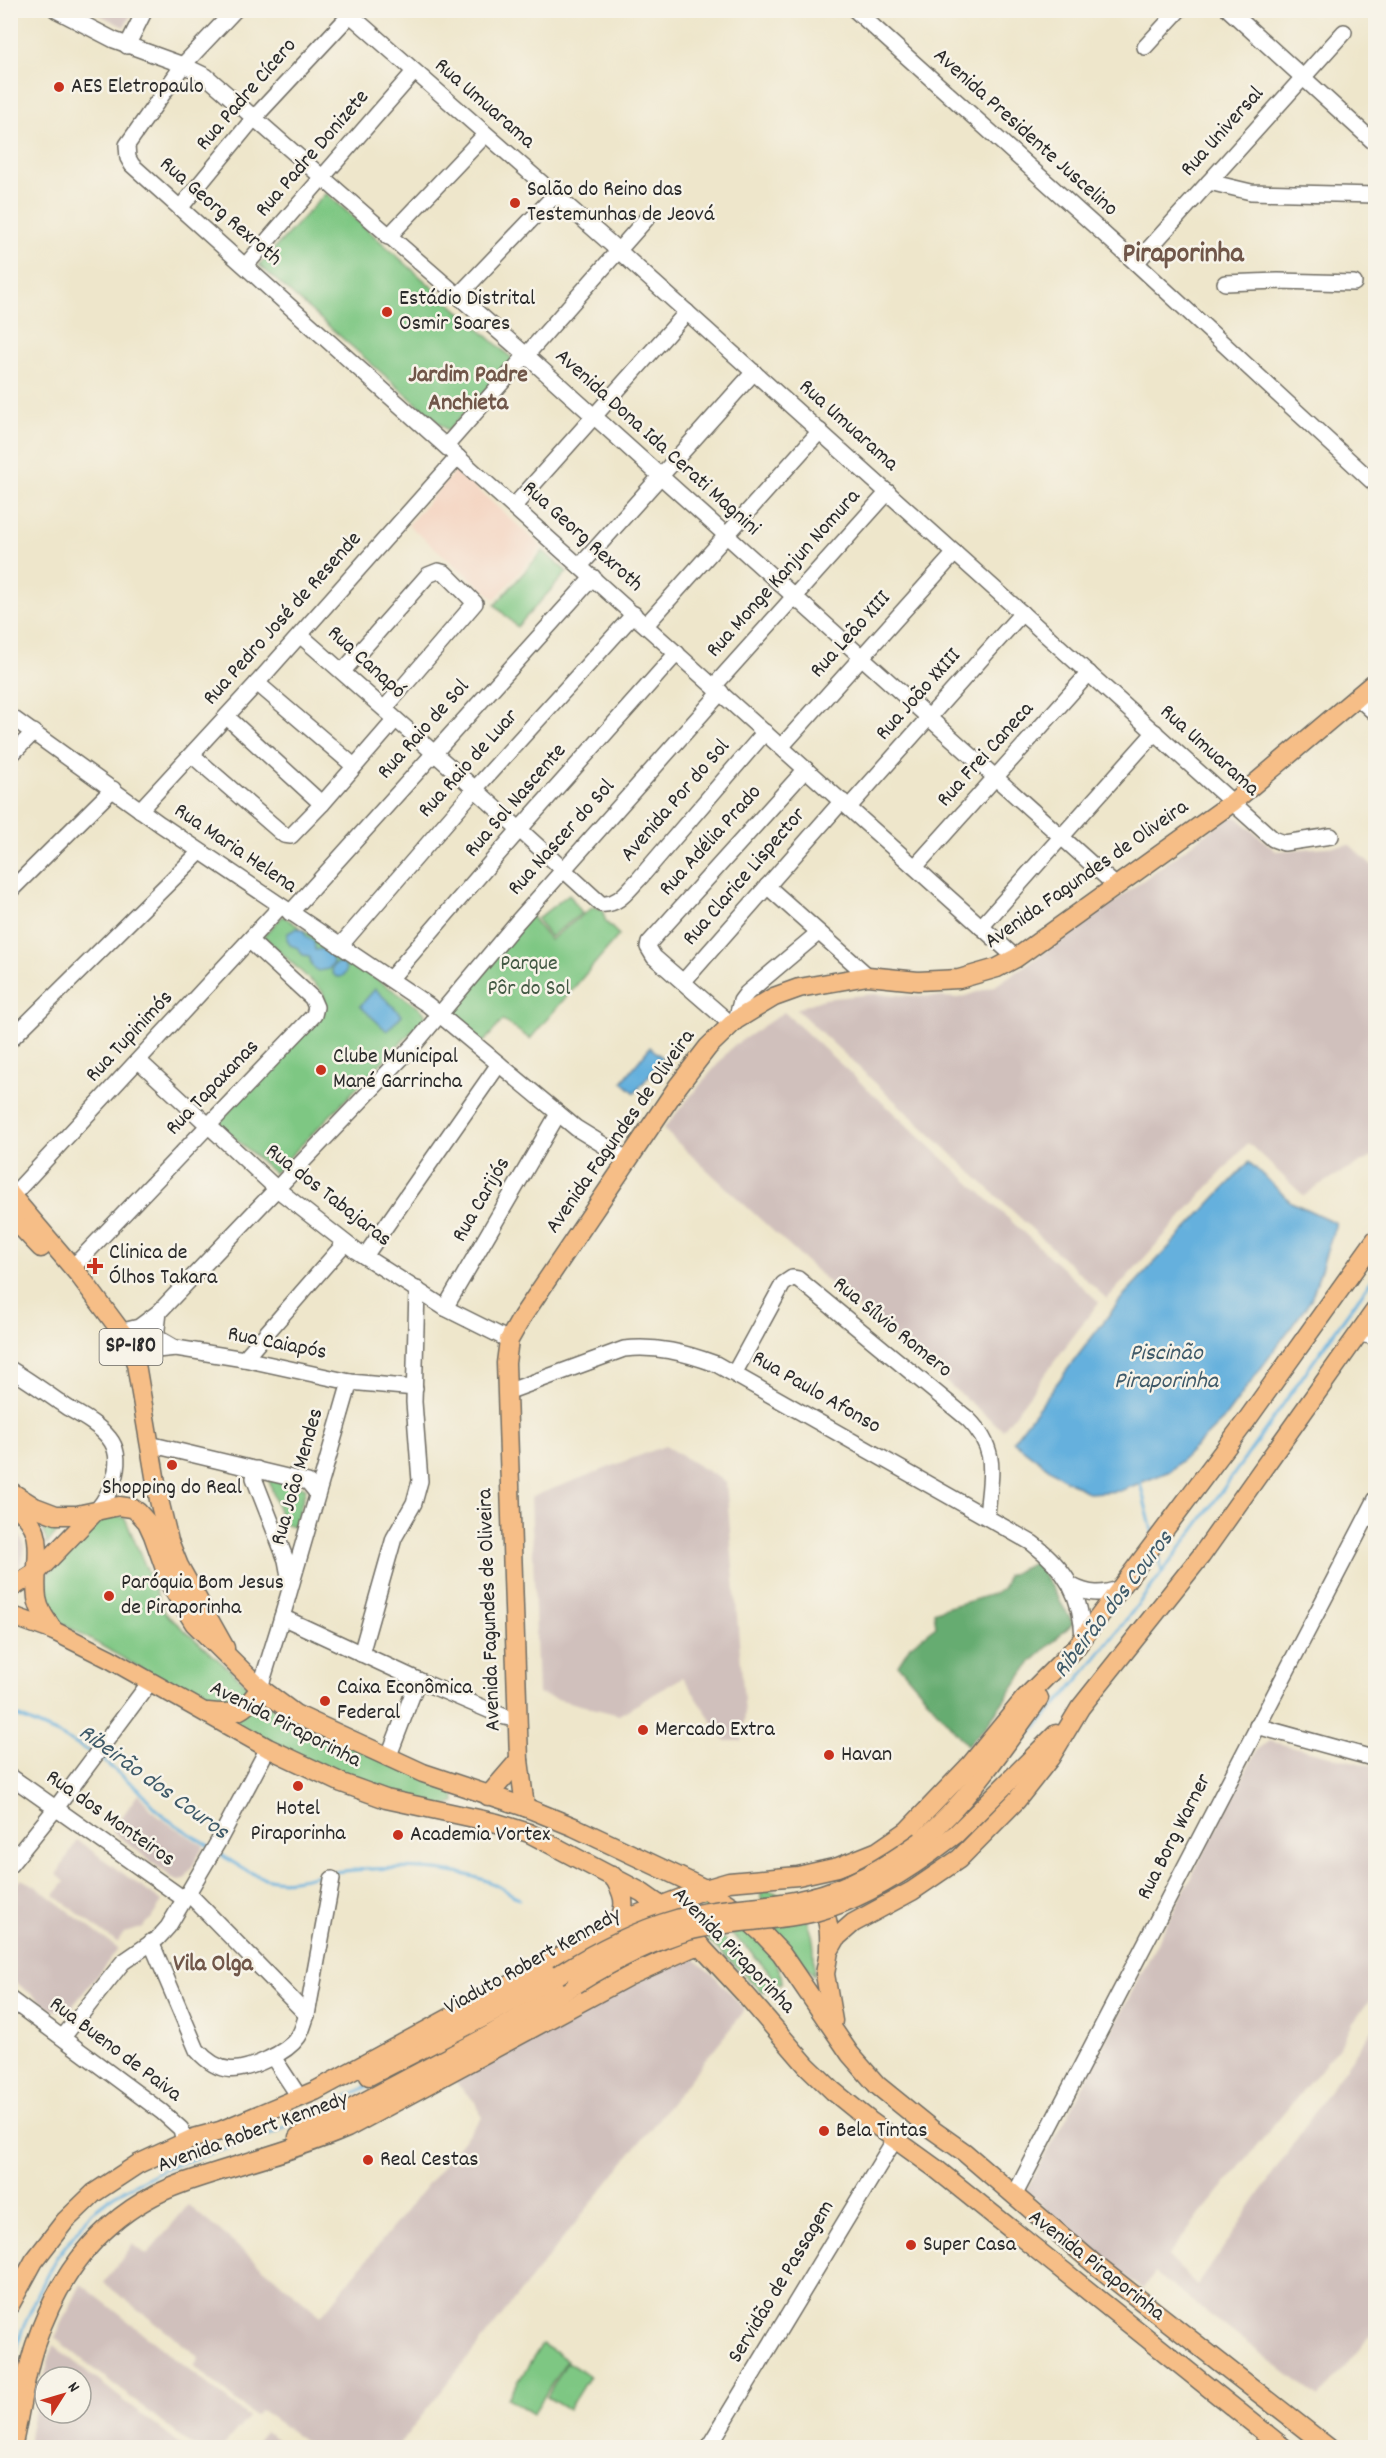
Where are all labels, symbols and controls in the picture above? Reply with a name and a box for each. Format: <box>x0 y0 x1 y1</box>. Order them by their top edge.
street label: Rua Padre Cícero <box>189 32 305 158</box>
street label: Avenida Presidente Juscelino <box>926 41 1124 225</box>
street label: Rua Umuarama <box>427 51 542 157</box>
place label: AES Eletropaulo <box>71 72 204 103</box>
marker: AES Eletropaulo <box>52 80 66 94</box>
street label: Rua Universal <box>1174 80 1272 184</box>
street label: Rua Padre Donizete <box>249 83 377 225</box>
street label: Rua Georg Rexroth <box>152 150 288 274</box>
place label: Salão do Reino das Testemunhas de Jeová <box>527 175 715 231</box>
marker: Salão do Reino das Testemunhas de Jeová <box>508 196 522 210</box>
district label: Piraporinha <box>1122 236 1244 276</box>
place label: Estádio Distrital Osmir Soares <box>399 284 535 340</box>
marker: Estádio Distrital Osmir Soares <box>380 305 394 319</box>
street label: Avenida Dona Ida Cerati Magnini <box>547 342 767 544</box>
district label: Jardim Padre Anchieta <box>408 359 528 421</box>
street label: Rua Umuarama <box>791 373 905 480</box>
street label: Rua Georg Rexroth <box>515 474 649 600</box>
street label: Rua Monge Kanjun Nomura <box>700 482 869 665</box>
street label: Rua Pedro José de Resende <box>196 525 370 713</box>
street label: Rua Leão XIII <box>803 584 899 686</box>
street label: Rua Canapó <box>320 619 412 707</box>
street label: Rua João XXIII <box>869 642 969 748</box>
street label: Rua Raio de Sol <box>371 673 477 787</box>
street label: Rua Frei Caneca <box>930 695 1042 815</box>
street label: Rua Umuarama <box>1152 698 1266 805</box>
street label: Rua Raio de Luar <box>411 702 527 825</box>
street label: Avenida Por do Sol <box>614 733 738 869</box>
street label: Rua Sol Nascente <box>458 737 574 865</box>
street label: Rua Nascer do Sol <box>501 773 623 903</box>
street label: Rua Adélia Prado <box>652 778 770 904</box>
street label: Avenida Fagundes de Oliveira <box>979 792 1196 957</box>
street label: Rua Maria Helena <box>167 796 303 902</box>
street label: Rua Clarice Lispector <box>676 800 815 953</box>
park label: Parque Pôr do Sol <box>488 949 570 1005</box>
street label: Rua Tupinimós <box>79 984 181 1090</box>
street label: Avenida Fagundes de Oliveira <box>539 1023 704 1240</box>
street label: Rua Tapaxanas <box>159 1033 267 1143</box>
place label: Clube Municipal Mané Garrincha <box>333 1042 463 1098</box>
marker: Clube Municipal Mané Garrincha <box>314 1063 328 1077</box>
street label: Rua dos Tabajaras <box>258 1137 398 1255</box>
street label: Rua Carijós <box>445 1152 519 1248</box>
place label: Clinica de Ólhos Takara <box>109 1238 218 1294</box>
marker: Clinica de Ólhos Takara <box>86 1257 104 1275</box>
street label: Rua Sílvio Romero <box>826 1270 958 1386</box>
street label: Rua Caiapós <box>225 1319 329 1369</box>
road number: SP-180 <box>100 1329 162 1365</box>
water label: Piscinão Piraporinha <box>1114 1337 1220 1399</box>
street label: Rua Paulo Afonso <box>746 1344 886 1442</box>
street label: Rua João Mendes <box>264 1405 332 1549</box>
marker: Shopping do Real <box>165 1458 179 1472</box>
place label: Shopping do Real <box>102 1473 242 1504</box>
street label: Avenida Fagundes de Oliveira <box>470 1487 510 1732</box>
water label: Ribeirão dos Couros <box>1046 1523 1183 1686</box>
place label: Paróquia Bom Jesus de Piraporinha <box>121 1568 284 1624</box>
marker: Paróquia Bom Jesus de Piraporinha <box>102 1589 116 1603</box>
place label: Caixa Econômica Federal <box>337 1673 473 1729</box>
street label: Avenida Piraporinha <box>204 1674 367 1777</box>
marker: Caixa Econômica Federal <box>318 1694 332 1708</box>
place label: Mercado Extra <box>655 1715 775 1746</box>
water label: Ribeirão dos Couros <box>71 1717 236 1850</box>
marker: Mercado Extra <box>636 1723 650 1737</box>
place label: Havan <box>841 1740 892 1771</box>
marker: Havan <box>822 1748 836 1762</box>
street label: Rua dos Monteiros <box>39 1763 181 1875</box>
street label: Rua Borg Warner <box>1130 1768 1220 1905</box>
marker: Hotel Piraporinha <box>291 1779 305 1793</box>
place label: Hotel Piraporinha <box>250 1794 346 1850</box>
place label: Academia Vortex <box>410 1820 550 1851</box>
marker: Academia Vortex <box>391 1828 405 1842</box>
street label: Avenida Piraporinha <box>664 1881 802 2022</box>
street label: Viaduto Robert Kennedy <box>439 1900 628 2023</box>
district label: Vila Olga <box>173 1948 254 1982</box>
street label: Rua Bueno de Paiva <box>42 1990 188 2111</box>
street label: Avenida Robert Kennedy <box>153 2084 354 2182</box>
place label: Bela Tintas <box>836 2116 927 2147</box>
marker: Bela Tintas <box>817 2124 831 2138</box>
place label: Real Cestas <box>380 2145 479 2176</box>
marker: Real Cestas <box>361 2153 375 2167</box>
street label: Servidão de Passagem <box>721 2195 843 2369</box>
street label: Avenida Piraporinha <box>1021 2203 1171 2330</box>
place label: Super Casa <box>923 2230 1017 2261</box>
marker: Super Casa <box>904 2238 918 2252</box>
north arrow <box>33 2365 93 2425</box>
text: N <box>61 2377 85 2398</box>

